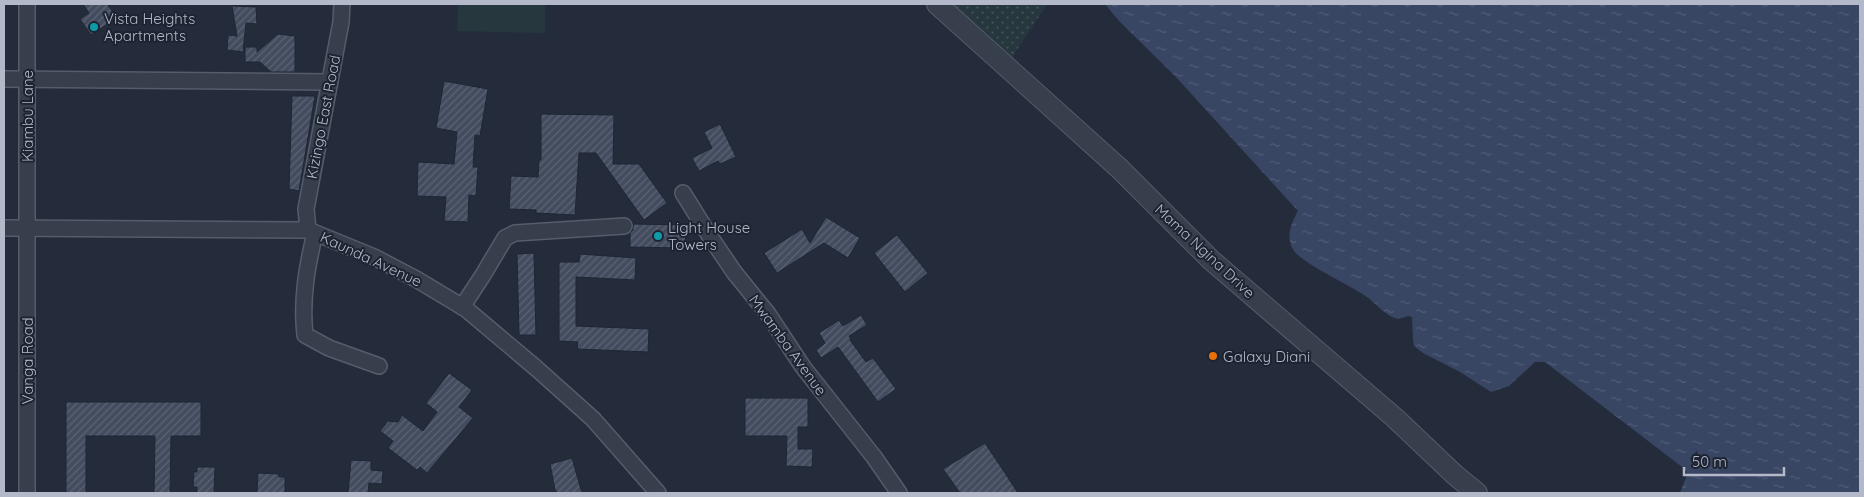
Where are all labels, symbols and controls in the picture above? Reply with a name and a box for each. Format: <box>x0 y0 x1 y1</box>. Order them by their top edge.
place label: Vista Heights Apartments <box>104 9 195 45</box>
marker: Vista Heights Apartments <box>88 21 100 33</box>
street label: Kizingo East Road <box>302 54 344 180</box>
street label: Kiambu Lane <box>18 70 37 162</box>
street label: Mama Ngina Drive <box>1151 200 1259 302</box>
place label: Light House Towers <box>668 218 750 254</box>
street label: Kaunda Avenue <box>317 227 425 291</box>
marker: Light House Towers <box>652 230 664 242</box>
street label: Mwamba Avenue <box>745 291 831 399</box>
street label: Vanga Road <box>18 317 37 405</box>
place label: Galaxy Diani <box>1223 347 1310 366</box>
marker: Galaxy Diani <box>1207 350 1219 362</box>
scale bar <box>1684 444 1784 476</box>
text: 50 m <box>1692 452 1727 471</box>

